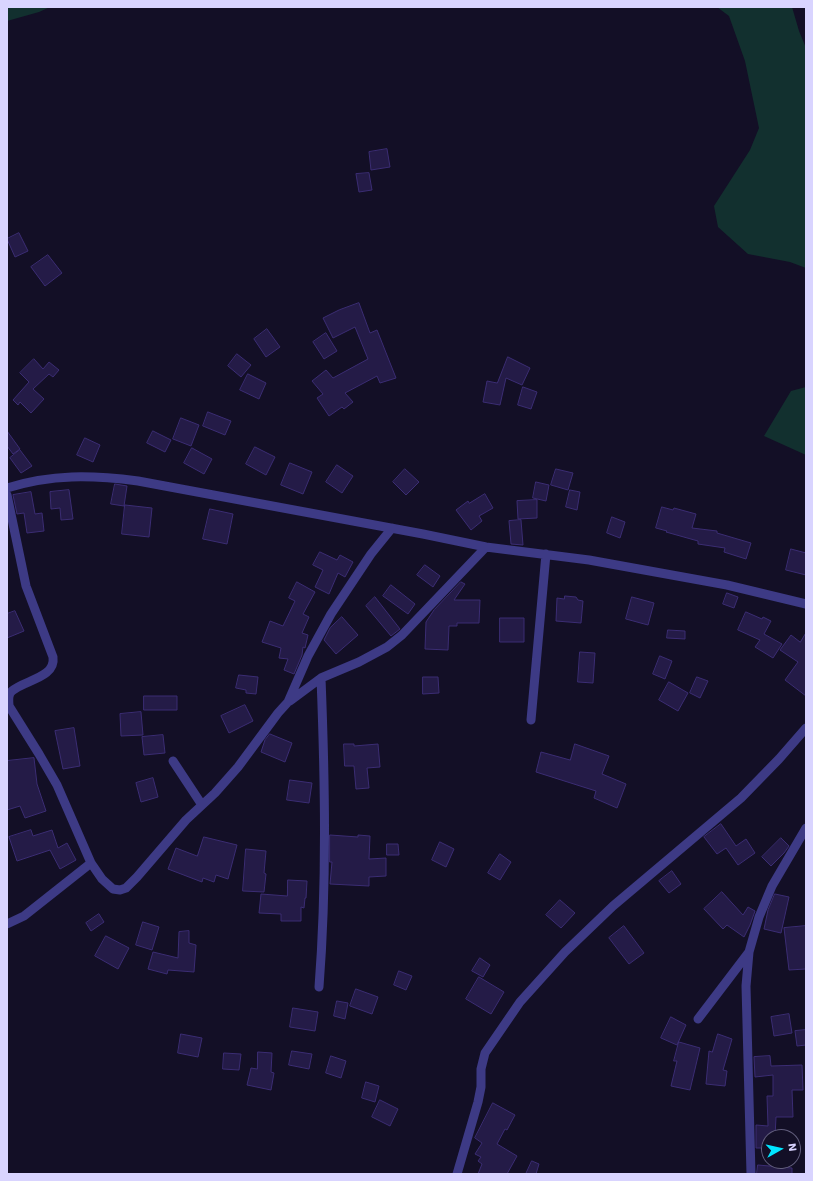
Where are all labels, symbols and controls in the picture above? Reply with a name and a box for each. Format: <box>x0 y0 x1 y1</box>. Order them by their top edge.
north arrow <box>761 1129 801 1169</box>
text: N <box>785 1142 799 1152</box>

